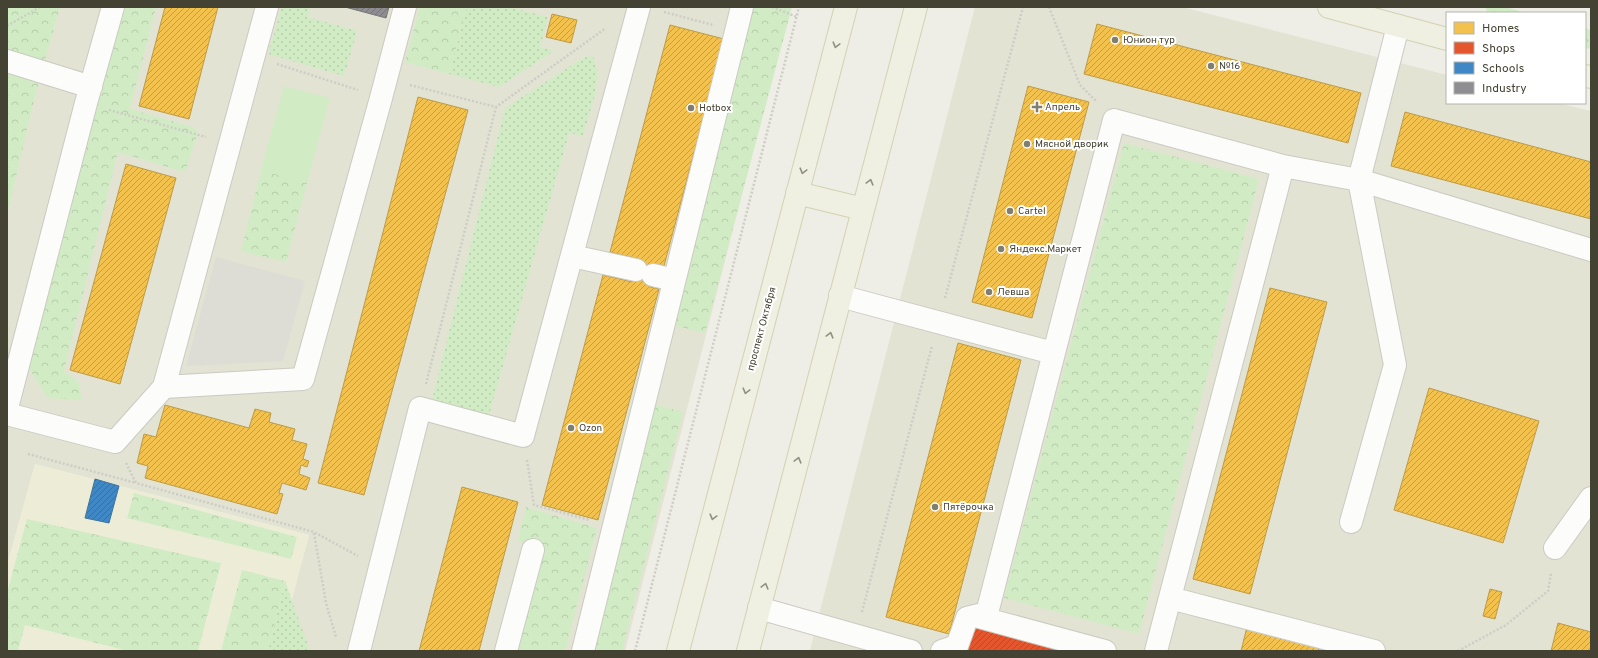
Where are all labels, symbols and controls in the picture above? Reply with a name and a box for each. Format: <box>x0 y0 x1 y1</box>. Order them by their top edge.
legend <box>1446 12 1586 104</box>
text: Homes <box>1482 21 1519 37</box>
place label: Юнион тур <box>1123 34 1175 47</box>
marker: Юнион тур <box>1110 35 1120 45</box>
one-way arrow <box>832 41 841 48</box>
text: Shops <box>1482 41 1515 57</box>
place label: №16 <box>1219 60 1240 73</box>
marker: №16 <box>1206 61 1216 71</box>
text: Schools <box>1482 61 1524 77</box>
text: Industry <box>1482 81 1527 97</box>
place label: Апрель <box>1045 101 1080 114</box>
place label: Hotbox <box>699 102 731 115</box>
marker: Апрель <box>1032 102 1042 112</box>
marker: Hotbox <box>686 103 696 113</box>
place label: Мясной дворик <box>1035 138 1109 151</box>
marker: Мясной дворик <box>1022 139 1032 149</box>
one-way arrow <box>799 167 808 174</box>
one-way arrow <box>865 178 874 185</box>
place label: Cartel <box>1018 205 1046 218</box>
marker: Cartel <box>1005 206 1015 216</box>
place label: Яндекс.Маркет <box>1009 243 1082 256</box>
marker: Яндекс.Маркет <box>996 244 1006 254</box>
street label: проспект Октября <box>745 286 779 372</box>
place label: Левша <box>997 286 1029 299</box>
marker: Левша <box>984 287 994 297</box>
one-way arrow <box>826 331 834 338</box>
one-way arrow <box>742 388 750 394</box>
place label: Ozon <box>579 422 602 435</box>
marker: Ozon <box>566 423 576 433</box>
one-way arrow <box>793 457 801 464</box>
place label: Пятёрочка <box>943 501 994 514</box>
marker: Пятёрочка <box>930 502 940 512</box>
one-way arrow <box>709 514 717 520</box>
one-way arrow <box>760 583 769 590</box>

